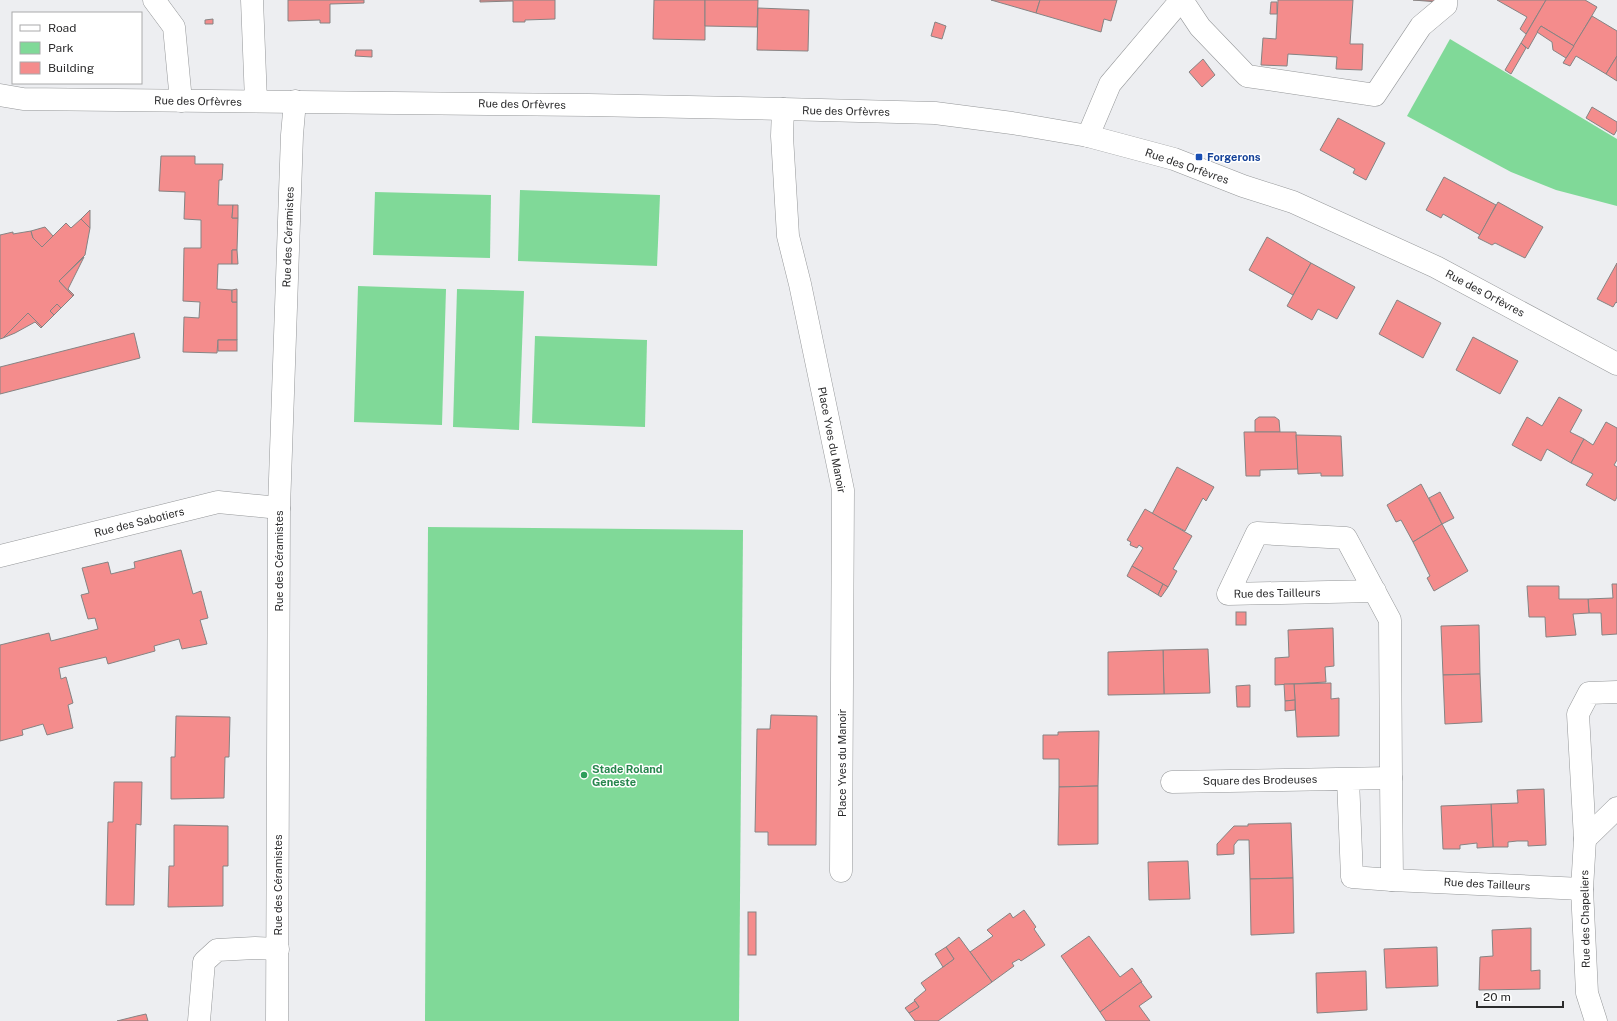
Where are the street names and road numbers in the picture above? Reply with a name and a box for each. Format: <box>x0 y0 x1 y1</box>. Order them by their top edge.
street label: Rue des Orfèvres <box>154 94 242 108</box>
street label: Rue des Orfèvres <box>478 97 566 111</box>
street label: Rue des Orfèvres <box>802 104 890 118</box>
street label: Rue des Orfèvres <box>1144 146 1231 186</box>
street label: Rue des Céramistes <box>280 186 296 288</box>
street label: Rue des Orfèvres <box>1443 267 1527 319</box>
street label: Place Yves du Manoir <box>816 386 848 494</box>
street label: Rue des Sabotiers <box>93 505 186 539</box>
street label: Rue des Céramistes <box>273 510 285 611</box>
street label: Rue des Tailleurs <box>1233 586 1321 600</box>
street label: Place Yves du Manoir <box>836 709 848 817</box>
street label: Square des Brodeuses <box>1203 773 1318 787</box>
street label: Rue des Céramistes <box>272 834 284 935</box>
street label: Rue des Chapeliers <box>1578 869 1592 968</box>
street label: Rue des Tailleurs <box>1443 876 1531 892</box>

